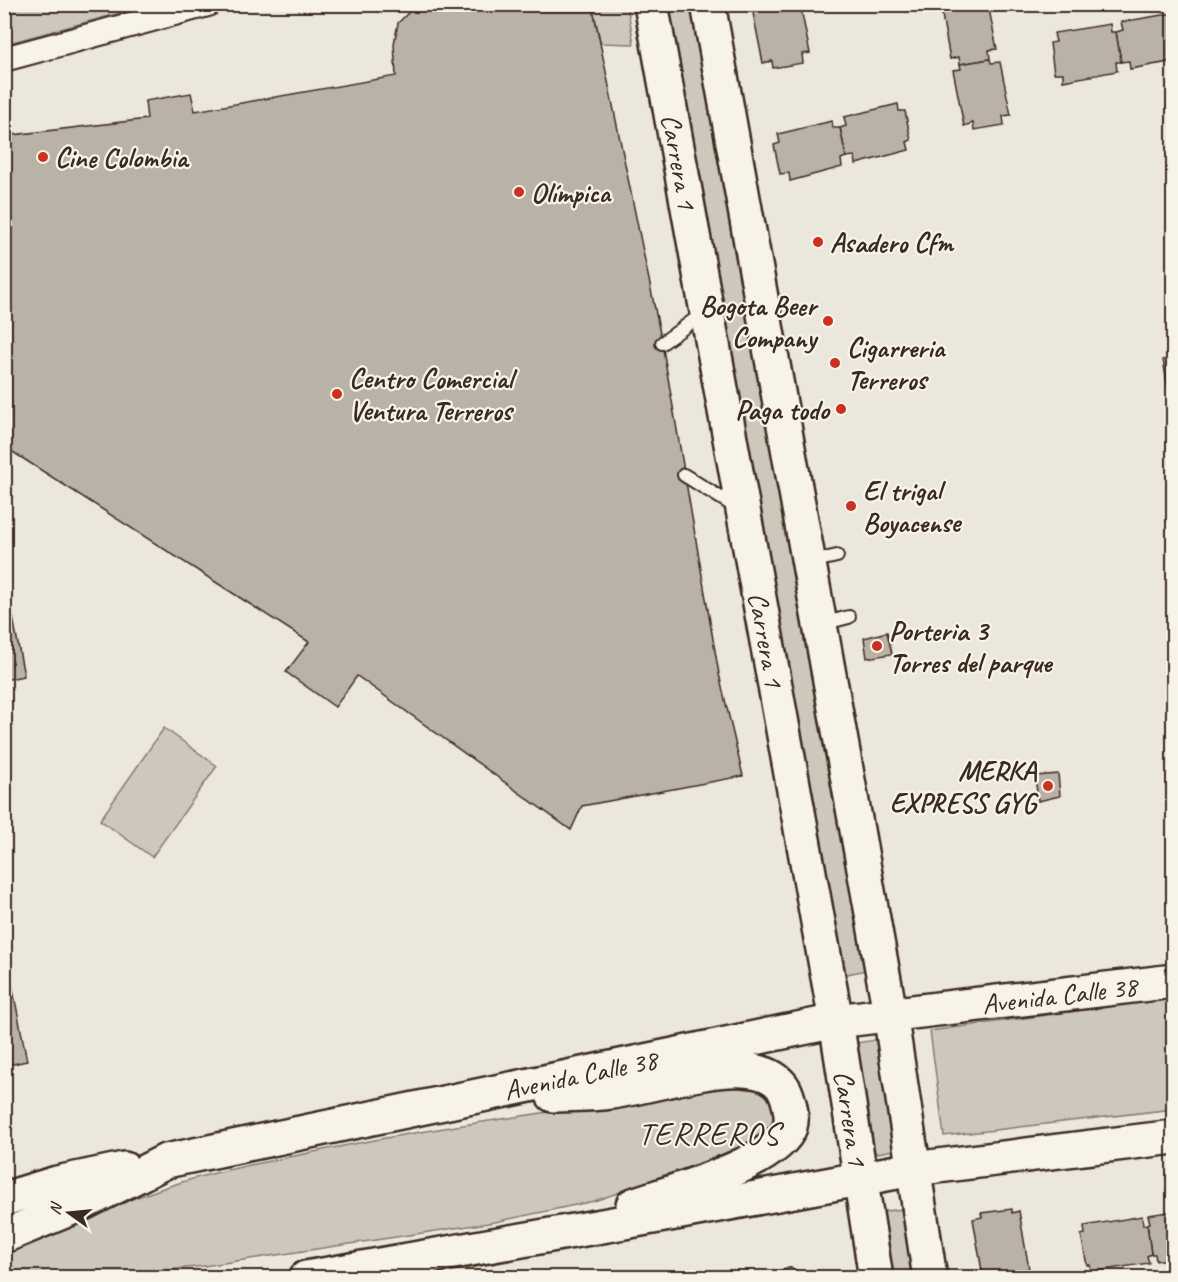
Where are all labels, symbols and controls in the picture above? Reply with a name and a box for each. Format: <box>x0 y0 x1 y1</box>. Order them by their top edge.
street label: Carrera 1 <box>654 111 706 213</box>
place label: Cine Colombia <box>55 140 190 175</box>
marker: Cine Colombia <box>36 150 50 164</box>
place label: Olímpica <box>531 175 613 210</box>
marker: Olímpica <box>512 185 526 199</box>
place label: Asadero Cfm <box>830 225 955 260</box>
marker: Asadero Cfm <box>811 235 825 249</box>
place label: Bogota Beer Company <box>700 288 819 355</box>
marker: Bogota Beer Company <box>821 314 835 328</box>
place label: Cigarreria Terreros <box>847 330 947 397</box>
marker: Cigarreria Terreros <box>828 356 842 370</box>
place label: Centro Comercial Ventura Terreros <box>349 361 519 428</box>
marker: Centro Comercial Ventura Terreros <box>330 387 344 401</box>
place label: Paga todo <box>735 392 831 427</box>
marker: Paga todo <box>834 402 848 416</box>
place label: El trigal Boyacense <box>863 473 963 540</box>
marker: El trigal Boyacense <box>844 499 858 513</box>
street label: Carrera 1 <box>741 589 793 691</box>
place label: Porteria 3 Torres del parque <box>889 613 1054 680</box>
marker: Porteria 3 Torres del parque <box>870 639 884 653</box>
place label: MERKA EXPRESS GYG <box>890 753 1039 820</box>
marker: MERKA EXPRESS GYG <box>1041 779 1055 793</box>
street label: Avenida Calle 38 <box>980 968 1141 1021</box>
street label: Avenida Calle 38 <box>501 1041 662 1107</box>
street label: Carrera 1 <box>826 1068 876 1170</box>
district label: TERREROS <box>638 1113 785 1154</box>
north arrow <box>39 1183 99 1243</box>
text: N <box>45 1199 67 1217</box>

